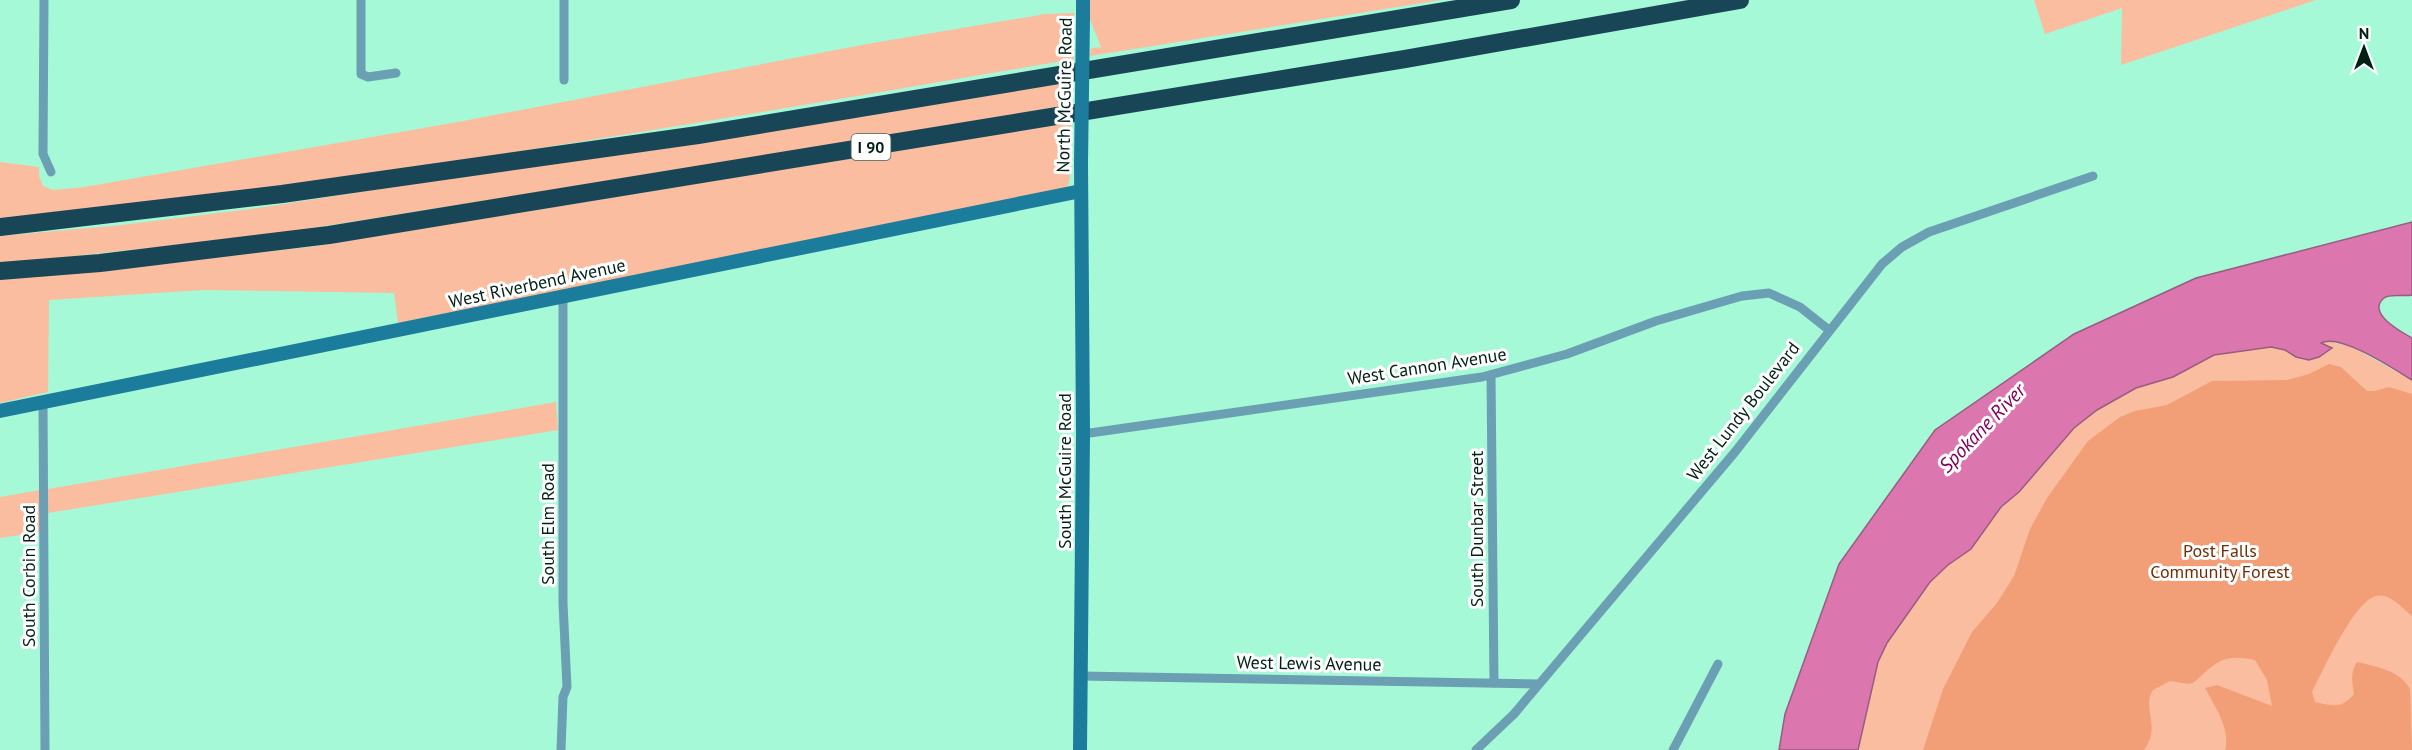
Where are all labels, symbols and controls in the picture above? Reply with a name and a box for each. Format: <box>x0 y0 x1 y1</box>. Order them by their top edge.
street label: North McGuire Road <box>1051 17 1077 173</box>
north arrow <box>2334 18 2394 78</box>
text: N <box>2359 23 2369 43</box>
road number: I 90 <box>852 134 890 160</box>
street label: West Riverbend Avenue <box>447 253 627 313</box>
street label: West Lundy Boulevard <box>1682 337 1804 485</box>
street label: West Cannon Avenue <box>1346 342 1508 390</box>
water label: Spokane River <box>1933 377 2032 478</box>
street label: South McGuire Road <box>1053 393 1076 549</box>
street label: South Dunbar Street <box>1465 451 1488 607</box>
street label: South Elm Road <box>536 463 559 585</box>
street label: South Corbin Road <box>17 505 40 647</box>
park label: Post Falls Community Forest <box>2150 539 2290 583</box>
street label: West Lewis Avenue <box>1236 650 1382 676</box>

